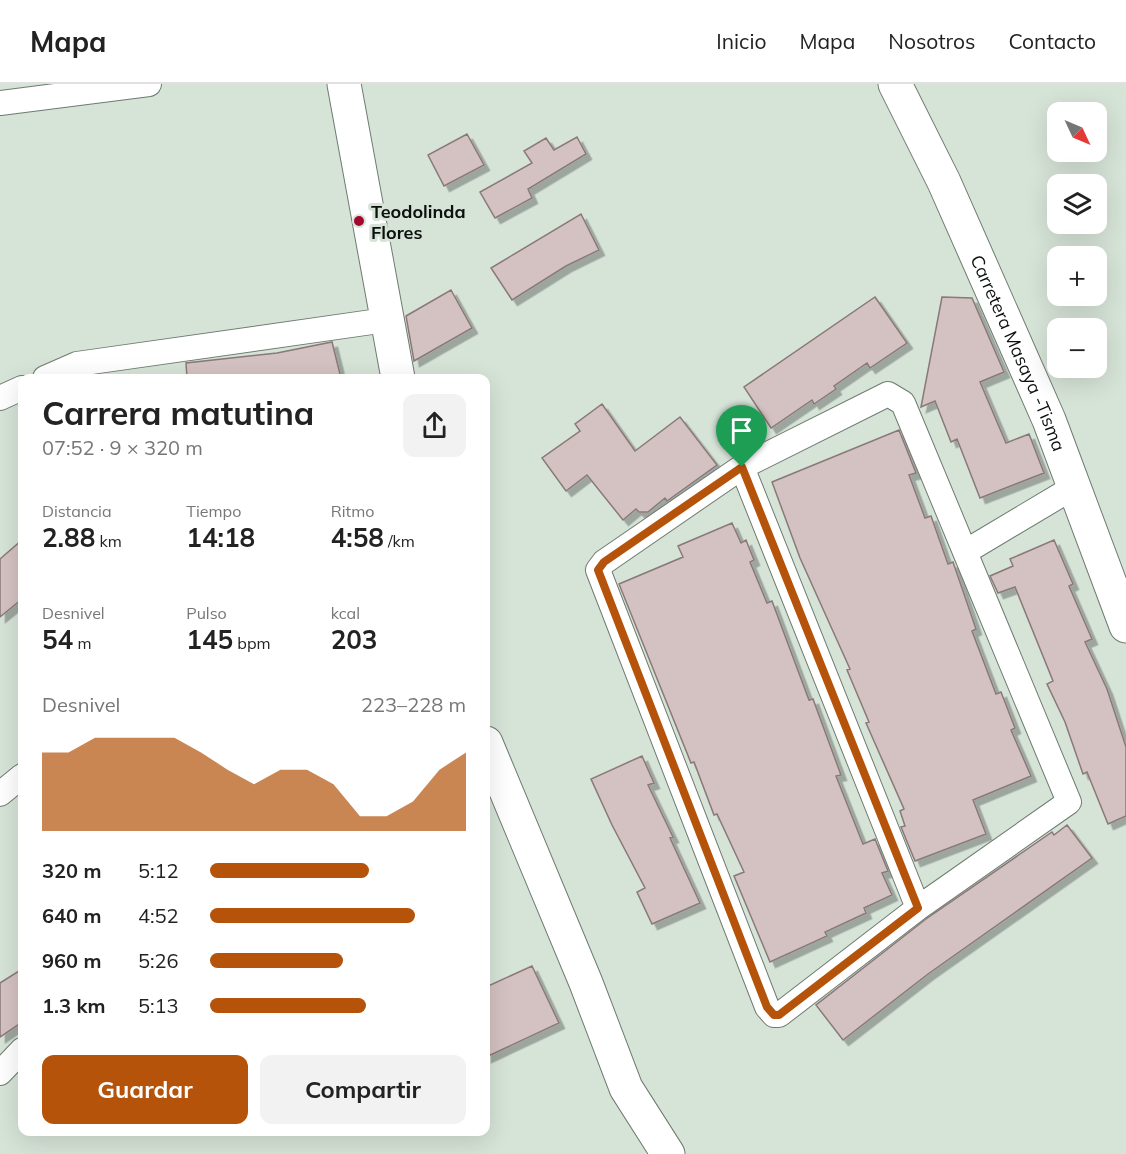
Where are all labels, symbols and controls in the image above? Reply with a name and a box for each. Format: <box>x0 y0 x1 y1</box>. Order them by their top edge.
text: Mapa <box>30 24 106 59</box>
text: Inicio <box>716 28 766 54</box>
text: Mapa <box>799 28 855 54</box>
text: Nosotros <box>888 28 975 54</box>
text: Contacto <box>1008 28 1096 54</box>
north arrow <box>1047 102 1107 162</box>
map controls <box>1047 102 1107 378</box>
button: layers <box>1047 174 1107 234</box>
place label: Teodolinda Flores <box>371 200 466 244</box>
marker: Teodolinda Flores <box>352 214 366 228</box>
button: + <box>1047 246 1107 306</box>
street label: Carretera Masaya -Tisma <box>966 251 1071 454</box>
button: − <box>1047 318 1107 378</box>
text: Carrera matutina <box>42 392 314 433</box>
button: share <box>403 394 466 457</box>
pin <box>716 405 767 467</box>
icon: arrive <box>725 414 758 447</box>
text: 07:52 · 9 × 320 m <box>42 435 203 460</box>
text: Distancia <box>42 501 112 521</box>
text: Tiempo <box>186 501 241 521</box>
text: Ritmo <box>331 501 374 521</box>
text: 2.88 <box>42 521 95 554</box>
text: 14:18 <box>186 521 255 554</box>
text: 4:58 <box>331 521 384 554</box>
text: km <box>95 531 122 551</box>
text: /km <box>384 531 415 551</box>
text: Desnivel <box>42 603 105 623</box>
text: Pulso <box>186 603 227 623</box>
text: kcal <box>331 603 360 623</box>
text: 54 <box>42 623 73 656</box>
text: 145 <box>186 623 233 656</box>
text: 203 <box>331 623 377 656</box>
text: m <box>73 633 91 653</box>
text: bpm <box>233 633 271 653</box>
text: Desnivel <box>42 692 120 717</box>
text: 223–228 m <box>361 692 466 717</box>
text: 320 m <box>42 858 101 883</box>
text: 5:12 <box>138 858 179 883</box>
text: 640 m <box>42 903 101 928</box>
text: 4:52 <box>138 903 179 928</box>
text: 960 m <box>42 948 101 973</box>
text: 5:26 <box>138 948 179 973</box>
text: 1.3 km <box>42 993 105 1018</box>
text: 5:13 <box>138 993 179 1018</box>
button: Guardar <box>42 1055 248 1124</box>
button: Compartir <box>260 1055 466 1124</box>

